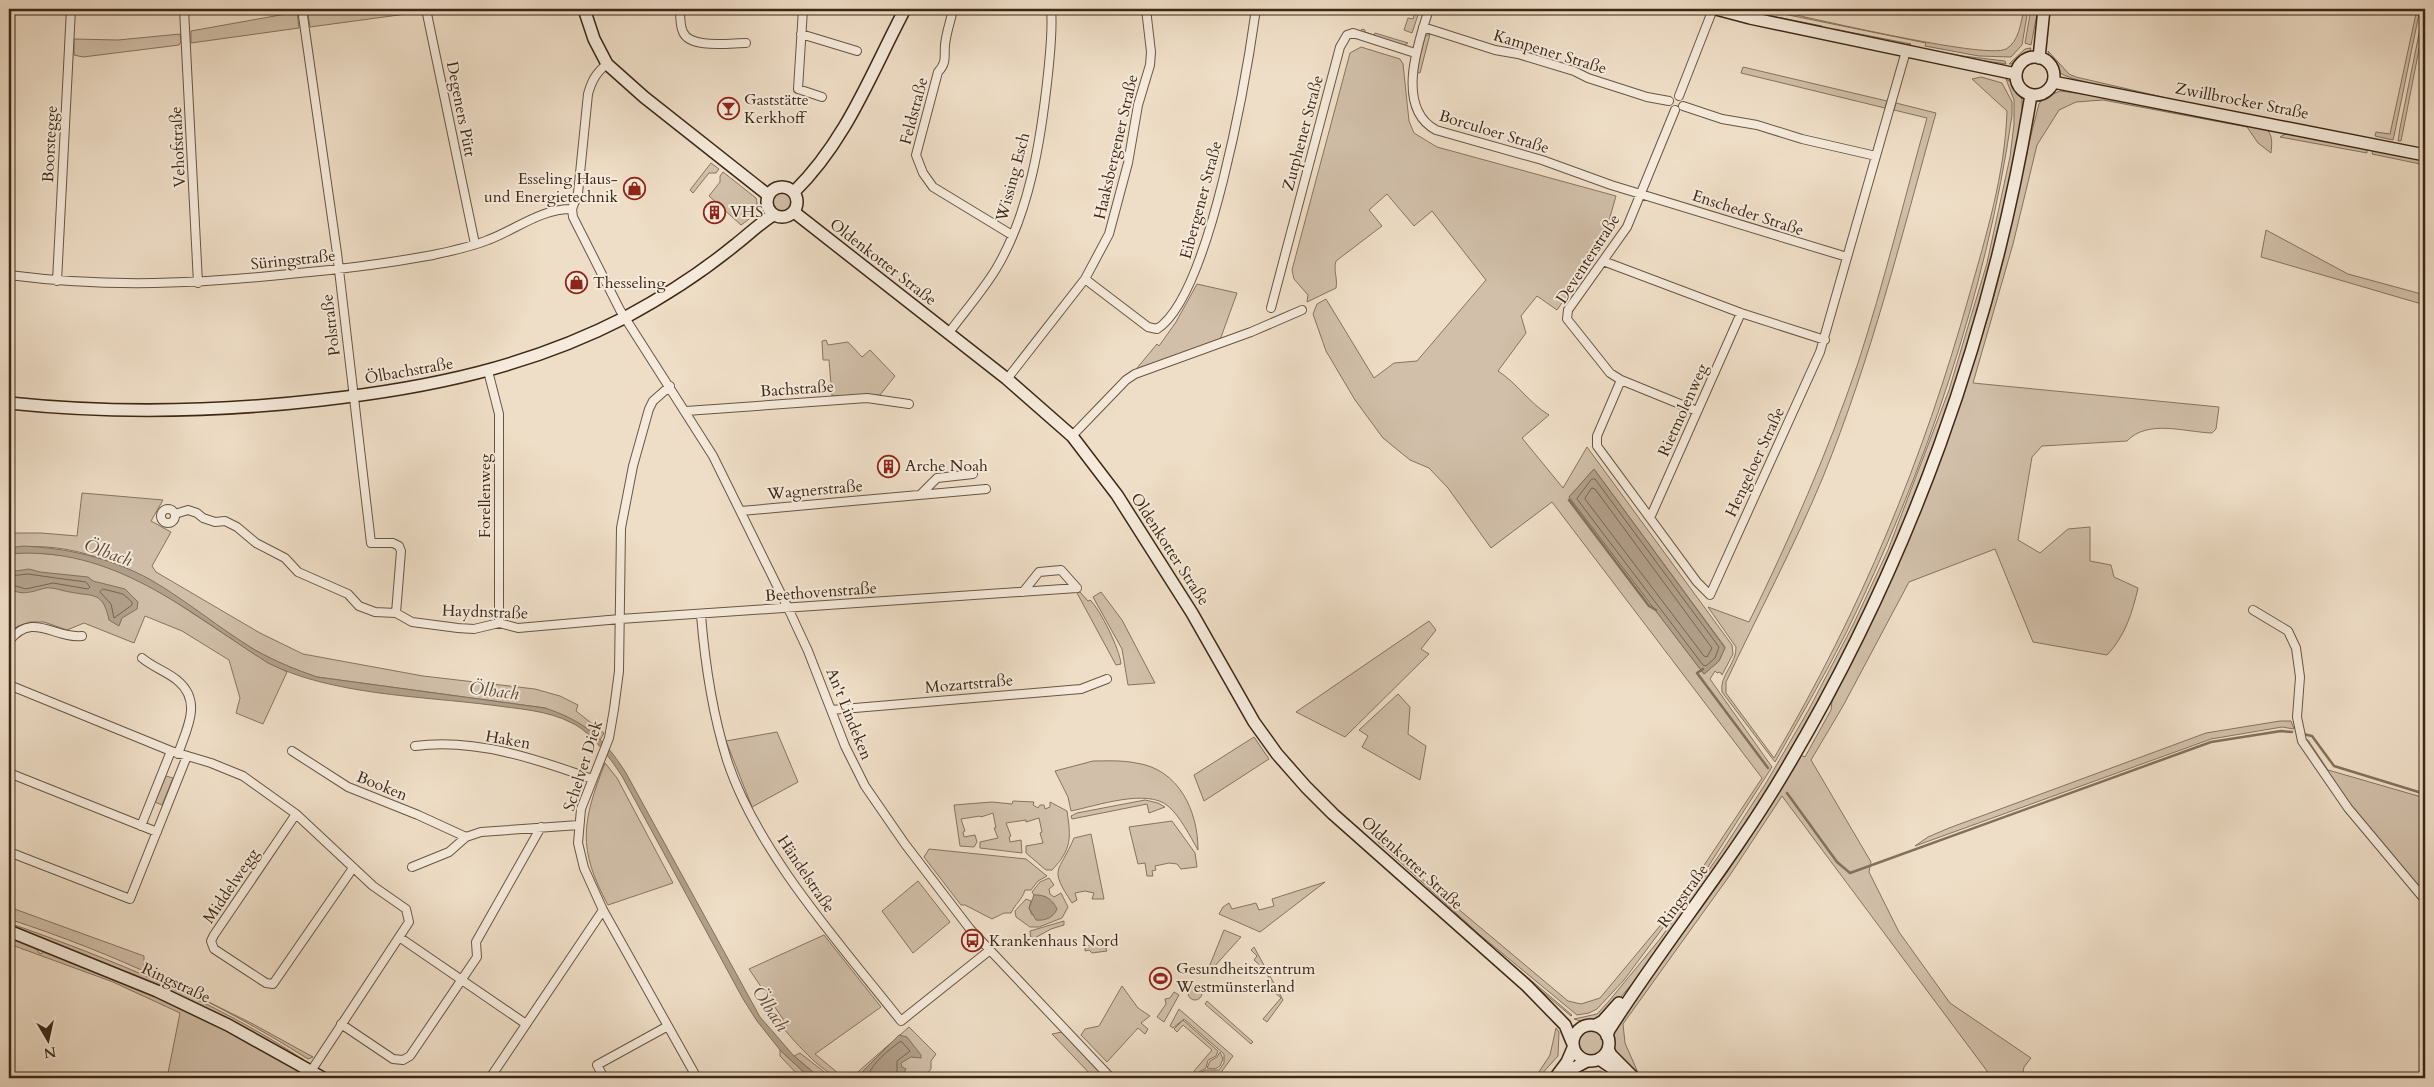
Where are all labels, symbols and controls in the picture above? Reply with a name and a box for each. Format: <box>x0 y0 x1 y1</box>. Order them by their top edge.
street label: Kampener Straße <box>1491 24 1609 80</box>
street label: Degeners Pütt <box>441 59 481 159</box>
street label: Haaksbergener Straße <box>1089 72 1143 222</box>
street label: Zutphener Straße <box>1277 73 1329 193</box>
street label: Feldstraße <box>894 75 934 147</box>
street label: Zwillbrocker Straße <box>2173 77 2311 125</box>
place label: Gaststätte Kerkhoff <box>744 89 809 129</box>
bar icon: Gaststätte Kerkhoff <box>716 97 740 121</box>
street label: Boorstegge <box>37 105 63 183</box>
street label: Borculoer Straße <box>1436 105 1552 159</box>
street label: Vehofstraße <box>165 106 191 188</box>
street label: Wissing Esch <box>990 130 1035 225</box>
street label: Eibergener Straße <box>1175 139 1227 261</box>
place label: Esseling Haus- und Energietechnik <box>484 168 618 208</box>
shop icon: Esseling Haus- und Energietechnik <box>622 176 646 200</box>
street label: Enscheder Straße <box>1689 185 1807 241</box>
building icon: VHS <box>702 200 726 224</box>
place label: VHS <box>730 201 763 223</box>
street label: Deventerstraße <box>1551 210 1625 308</box>
street label: Oldenkotter Straße <box>825 213 941 311</box>
street label: Süringstraße <box>250 245 336 275</box>
shop icon: Thesseling <box>565 271 589 295</box>
place label: Thesseling <box>593 272 665 294</box>
street label: Polstraße <box>316 293 346 357</box>
street label: Ölbachstraße <box>363 352 455 390</box>
street label: Rietmolenweg <box>1653 360 1713 460</box>
street label: Bachstraße <box>759 375 835 403</box>
street label: Hengeloer Straße <box>1720 404 1790 520</box>
street label: Forellenweg <box>474 454 496 538</box>
building icon: Arche Noah <box>877 454 901 478</box>
place label: Arche Noah <box>905 455 988 477</box>
street label: Wagnerstraße <box>765 475 864 505</box>
street label: Oldenkotter Straße <box>1125 488 1215 610</box>
water label: Ölbach <box>80 533 136 573</box>
street label: Beethovenstraße <box>764 577 878 607</box>
street label: Haydnstraße <box>441 600 529 624</box>
street label: An't Lindeken <box>821 665 877 763</box>
street label: Mozartstraße <box>924 669 1014 699</box>
water label: Ölbach <box>468 676 521 706</box>
street label: Schelver Diek <box>558 717 608 814</box>
street label: Haken <box>484 725 532 755</box>
street label: Booken <box>353 766 411 806</box>
street label: Oldenkotter Straße <box>1356 811 1468 915</box>
street label: Händelstraße <box>772 831 840 917</box>
street label: Middelwegg <box>198 844 264 928</box>
street label: Ringstraße <box>1652 860 1714 932</box>
bus stop icon: Krankenhaus Nord <box>961 929 985 953</box>
place label: Krankenhaus Nord <box>989 930 1119 952</box>
street label: Ringstraße <box>138 957 214 1009</box>
place label: Gesundheitszentrum Westmünsterland <box>1175 958 1316 998</box>
sports icon: Gesundheitszentrum Westmünsterland <box>1148 966 1172 990</box>
water label: Ölbach <box>746 981 794 1037</box>
north arrow <box>22 1014 72 1064</box>
text: N <box>42 1042 57 1063</box>

